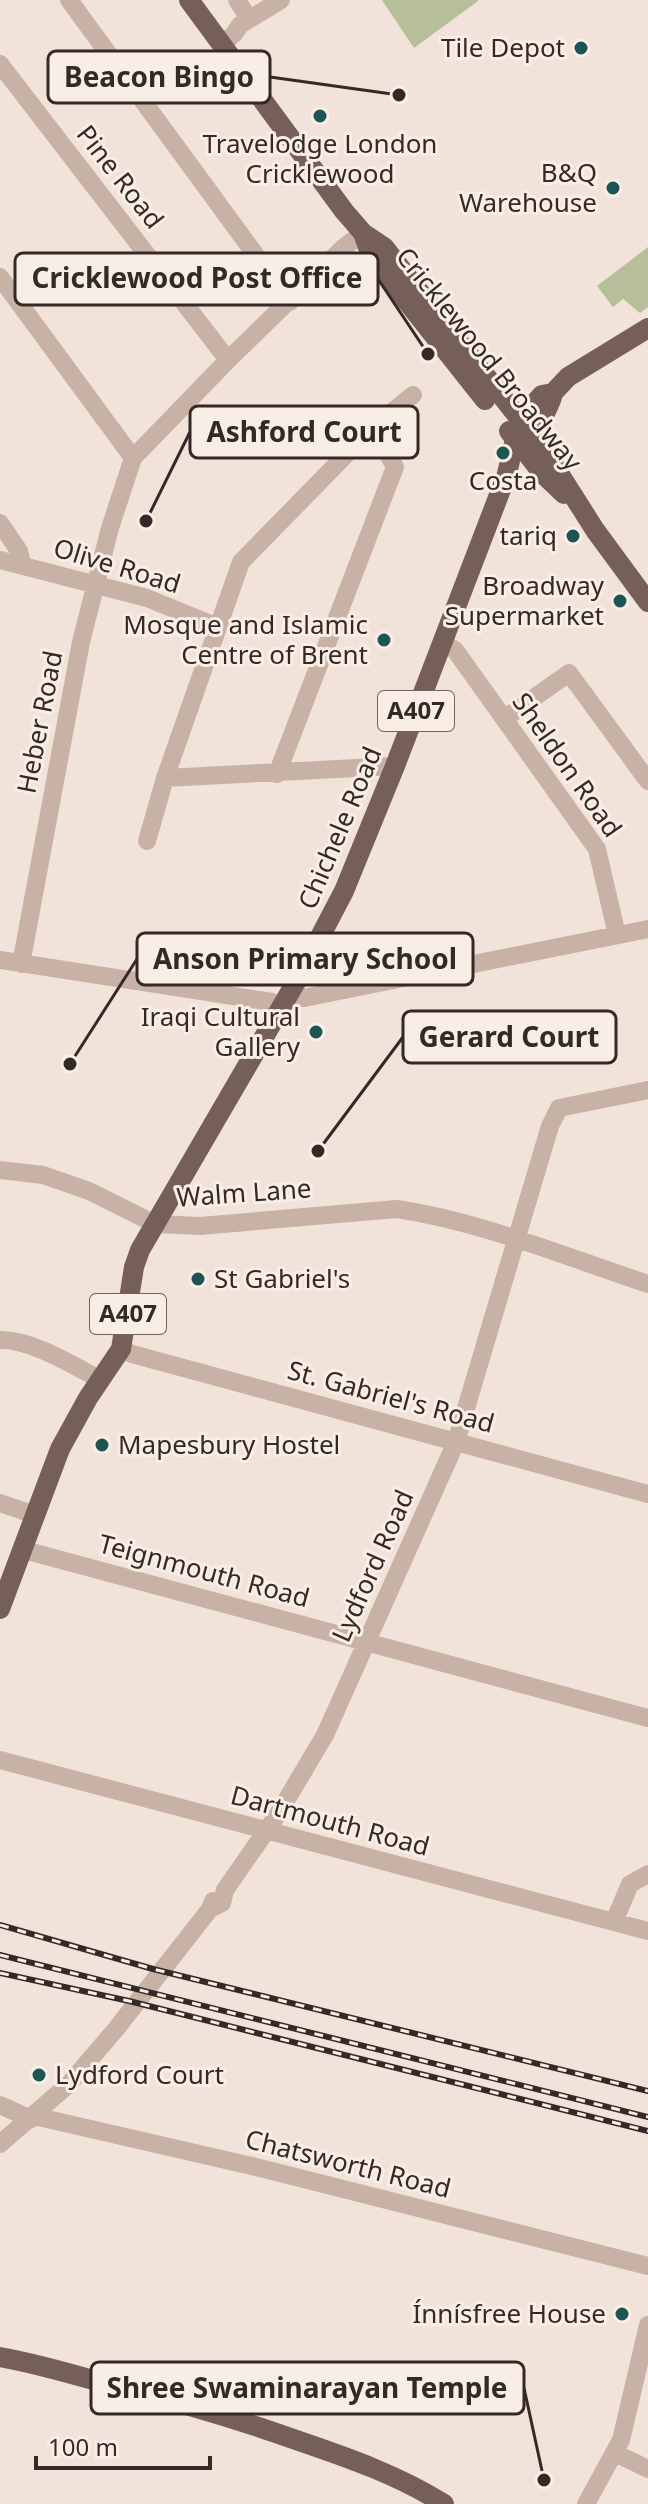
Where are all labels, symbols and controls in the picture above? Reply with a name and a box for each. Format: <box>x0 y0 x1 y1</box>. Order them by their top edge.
place label: Tile Depot <box>441 29 565 65</box>
marker: Tile Depot <box>572 39 590 57</box>
callout: Beacon Bingo <box>48 51 270 103</box>
text: Beacon Bingo <box>64 57 254 95</box>
marker: Travelodge London Cricklewood <box>311 107 329 125</box>
street label: Pine Road <box>69 117 173 236</box>
place label: Travelodge London Cricklewood <box>203 125 437 191</box>
place label: B&Q Warehouse <box>459 154 597 220</box>
marker: B&Q Warehouse <box>604 179 622 197</box>
street label: Cricklewood Broadway <box>388 239 592 478</box>
callout: Cricklewood Post Office <box>15 253 378 305</box>
text: Cricklewood Post Office <box>32 258 362 296</box>
callout: Ashford Court <box>190 406 418 458</box>
text: Ashford Court <box>206 412 402 450</box>
marker: Costa <box>494 444 512 462</box>
place label: Costa <box>469 462 537 498</box>
place label: tariq <box>500 517 557 553</box>
marker: tariq <box>564 527 582 545</box>
street label: Olive Road <box>49 529 185 601</box>
place label: Broadway Supermarket <box>445 567 605 633</box>
marker: Broadway Supermarket <box>611 592 629 610</box>
place label: Mosque and Islamic Centre of Brent <box>123 606 368 672</box>
marker: Mosque and Islamic Centre of Brent <box>375 631 393 649</box>
street label: Heber Road <box>8 647 70 796</box>
street label: Sheldon Road <box>505 685 631 844</box>
road number: A407 <box>378 691 454 731</box>
street label: Chichele Road <box>289 741 389 914</box>
callout: Anson Primary School <box>137 933 473 985</box>
text: Anson Primary School <box>153 939 457 977</box>
place label: Iraqi Cultural Gallery <box>141 998 301 1064</box>
callout: Gerard Court <box>403 1011 616 1063</box>
text: Gerard Court <box>419 1017 600 1055</box>
marker: Iraqi Cultural Gallery <box>307 1023 325 1041</box>
street label: Walm Lane <box>175 1169 313 1215</box>
place label: St Gabriel's <box>214 1260 350 1296</box>
marker: St Gabriel's <box>189 1270 207 1288</box>
road number: A407 <box>90 1294 166 1334</box>
street label: St. Gabriel's Road <box>284 1351 499 1441</box>
place label: Mapesbury Hostel <box>118 1426 340 1462</box>
marker: Mapesbury Hostel <box>93 1436 111 1454</box>
street label: Lydford Road <box>322 1484 422 1647</box>
street label: Teignmouth Road <box>95 1525 314 1615</box>
street label: Dartmouth Road <box>227 1776 434 1864</box>
place label: Lydford Court <box>55 2056 224 2092</box>
marker: Lydford Court <box>30 2066 48 2084</box>
street label: Chatsworth Road <box>242 2120 455 2206</box>
place label: Ínnísfree House <box>412 2295 606 2331</box>
marker: Ínnísfree House <box>613 2305 631 2323</box>
callout: Shree Swaminarayan Temple <box>91 2362 524 2414</box>
text: Shree Swaminarayan Temple <box>106 2368 508 2406</box>
scale bar <box>36 2420 210 2470</box>
text: 100 m <box>48 2430 118 2463</box>

